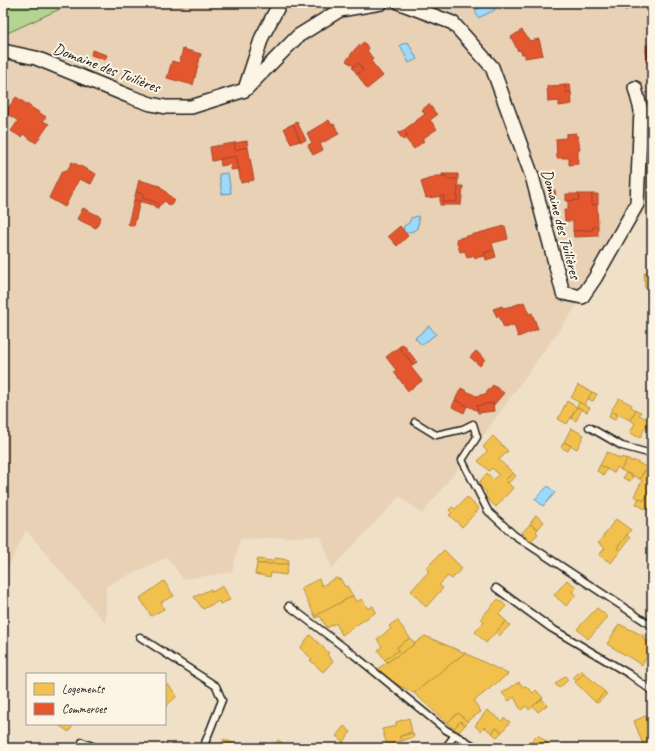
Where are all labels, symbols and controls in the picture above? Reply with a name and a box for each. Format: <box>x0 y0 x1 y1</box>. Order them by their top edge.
street label: Domaine des Tuilières <box>50 38 164 98</box>
street label: Domaine des Tuilières <box>537 167 586 283</box>
legend <box>26 673 166 725</box>
text: Logements <box>62 681 105 697</box>
text: Commerces <box>62 701 107 717</box>

